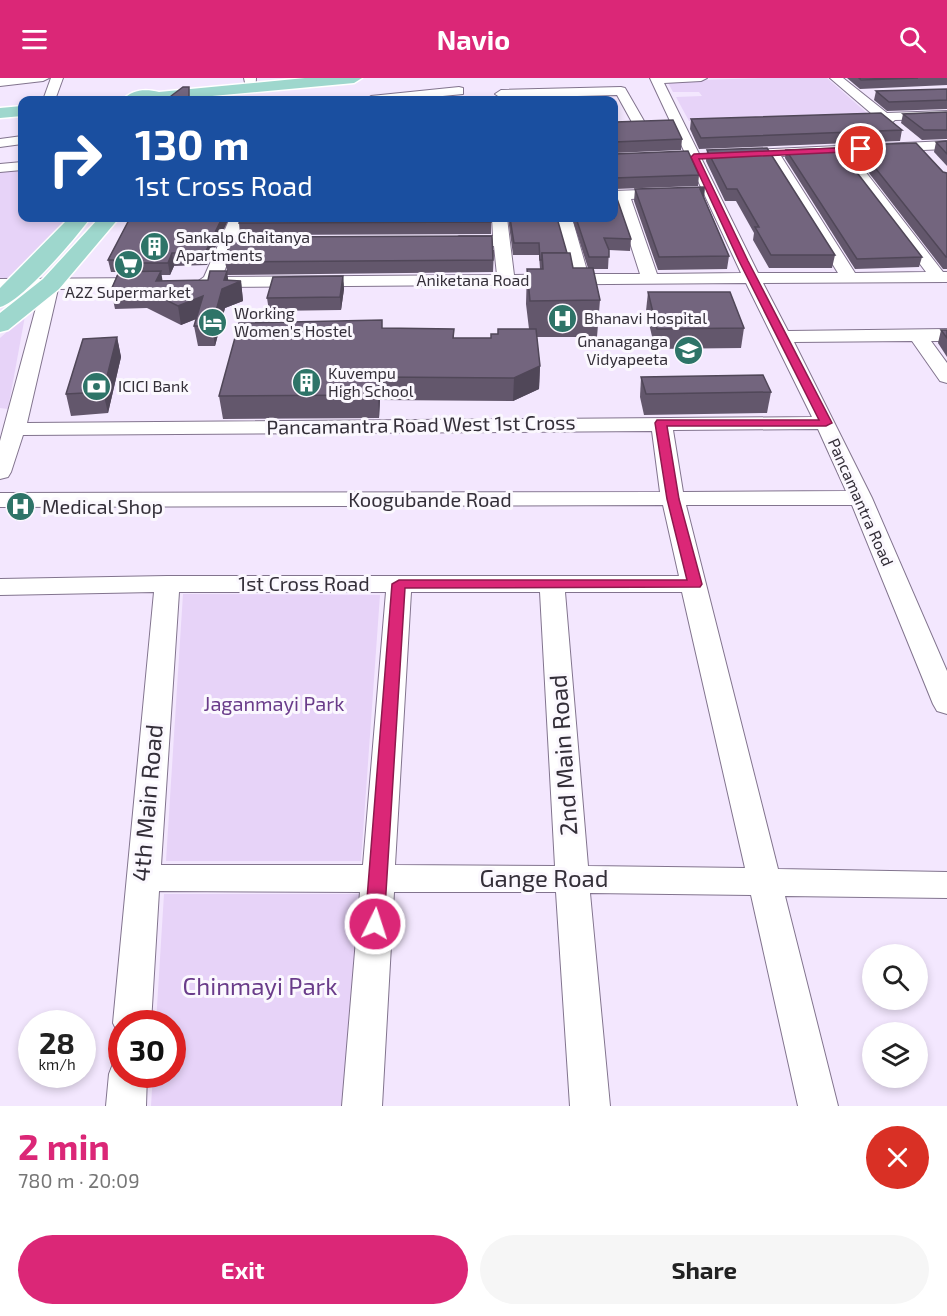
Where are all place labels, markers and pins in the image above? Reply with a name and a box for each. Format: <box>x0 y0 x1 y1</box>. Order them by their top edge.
pin <box>835 123 886 174</box>
place label: Sankalp Chaitanya Apartments <box>176 227 310 264</box>
building icon: Sankalp Chaitanya Apartments <box>139 230 171 262</box>
supermarket icon: A2Z Supermarket <box>112 248 144 280</box>
place label: A2Z Supermarket <box>65 282 191 301</box>
hospital icon: Bhanavi Hospital <box>547 302 579 334</box>
place label: Working Women's Hostel <box>234 303 352 340</box>
hotel icon: Working Women's Hostel <box>197 306 229 338</box>
place label: Bhanavi Hospital <box>584 308 707 327</box>
place label: Gnanaganga Vidyapeeta <box>577 331 668 368</box>
school or university icon: Gnanaganga Vidyapeeta <box>673 334 705 366</box>
place label: Kuvempu High School <box>328 363 414 400</box>
building icon: Kuvempu High School <box>291 366 323 398</box>
bank icon: ICICI Bank <box>81 370 113 402</box>
place label: ICICI Bank <box>118 376 189 395</box>
hospital icon: Medical Shop <box>5 491 37 523</box>
place label: Medical Shop <box>42 494 163 518</box>

